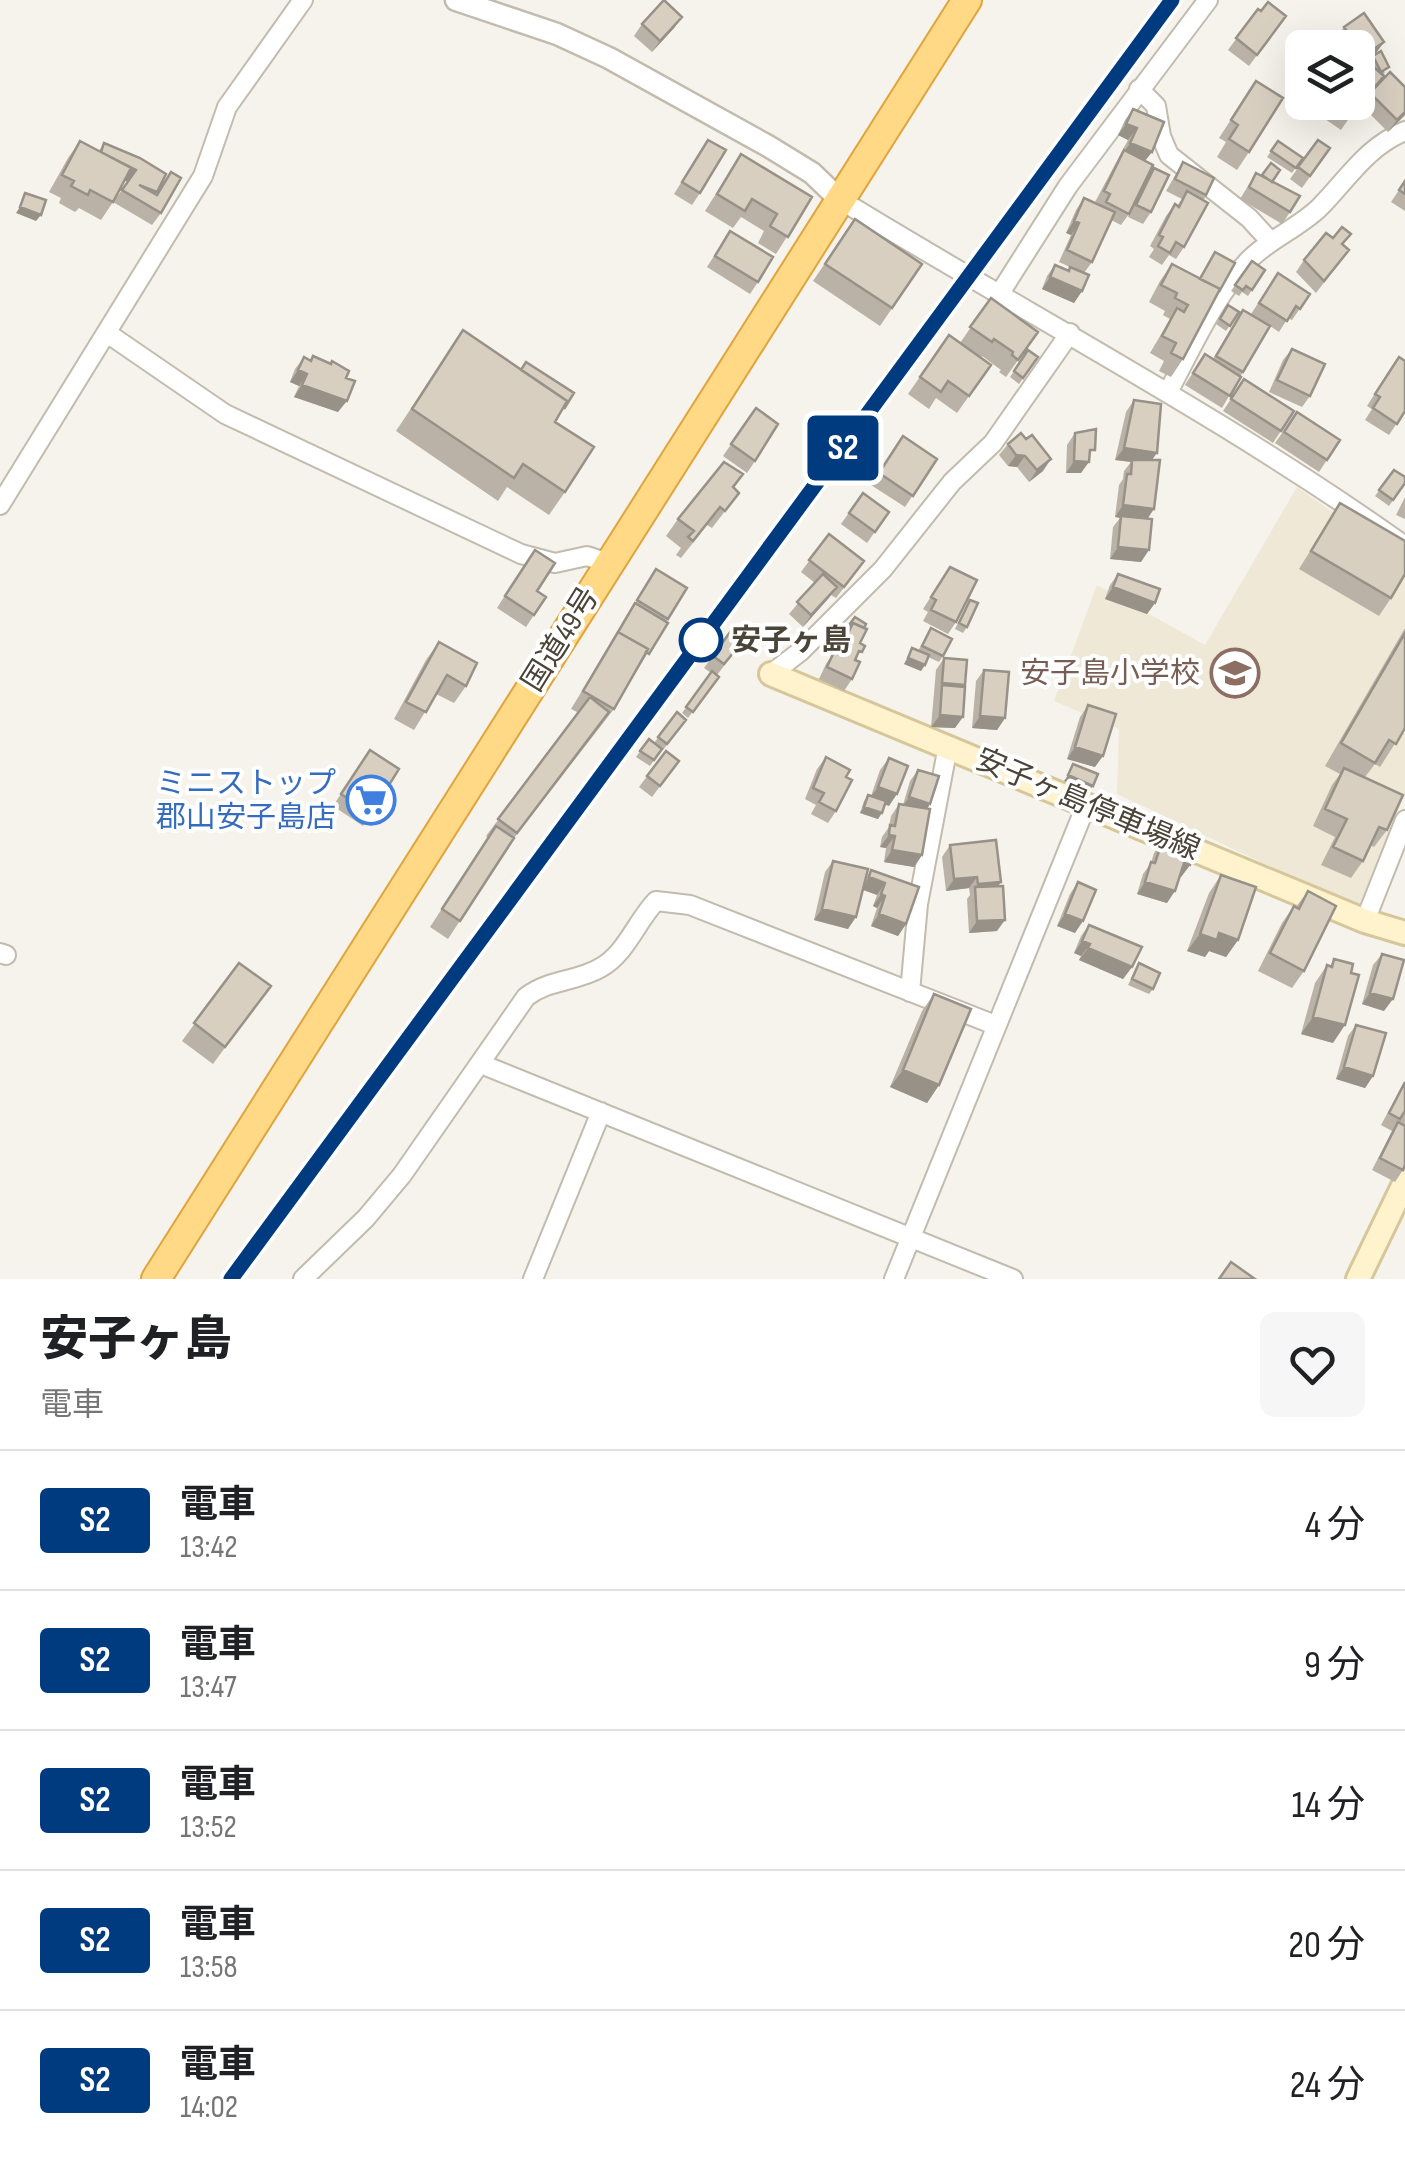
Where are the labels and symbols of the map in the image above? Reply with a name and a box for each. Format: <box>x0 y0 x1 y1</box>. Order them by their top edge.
line badge: S2 <box>798 416 888 480</box>
street label: 国道49号 <box>515 581 607 698</box>
marker: 安子ヶ島 <box>680 619 722 661</box>
place label: 安子ヶ島 <box>731 623 851 659</box>
school or university icon: 安子島小学校 <box>1209 647 1261 699</box>
place label: 安子島小学校 <box>1020 656 1200 692</box>
street label: 安子ヶ島停車場線 <box>970 741 1205 868</box>
place label: ミニストップ 郡山安子島店 <box>156 766 336 836</box>
supermarket icon: ミニストップ 郡山安子島店 <box>345 774 397 826</box>

